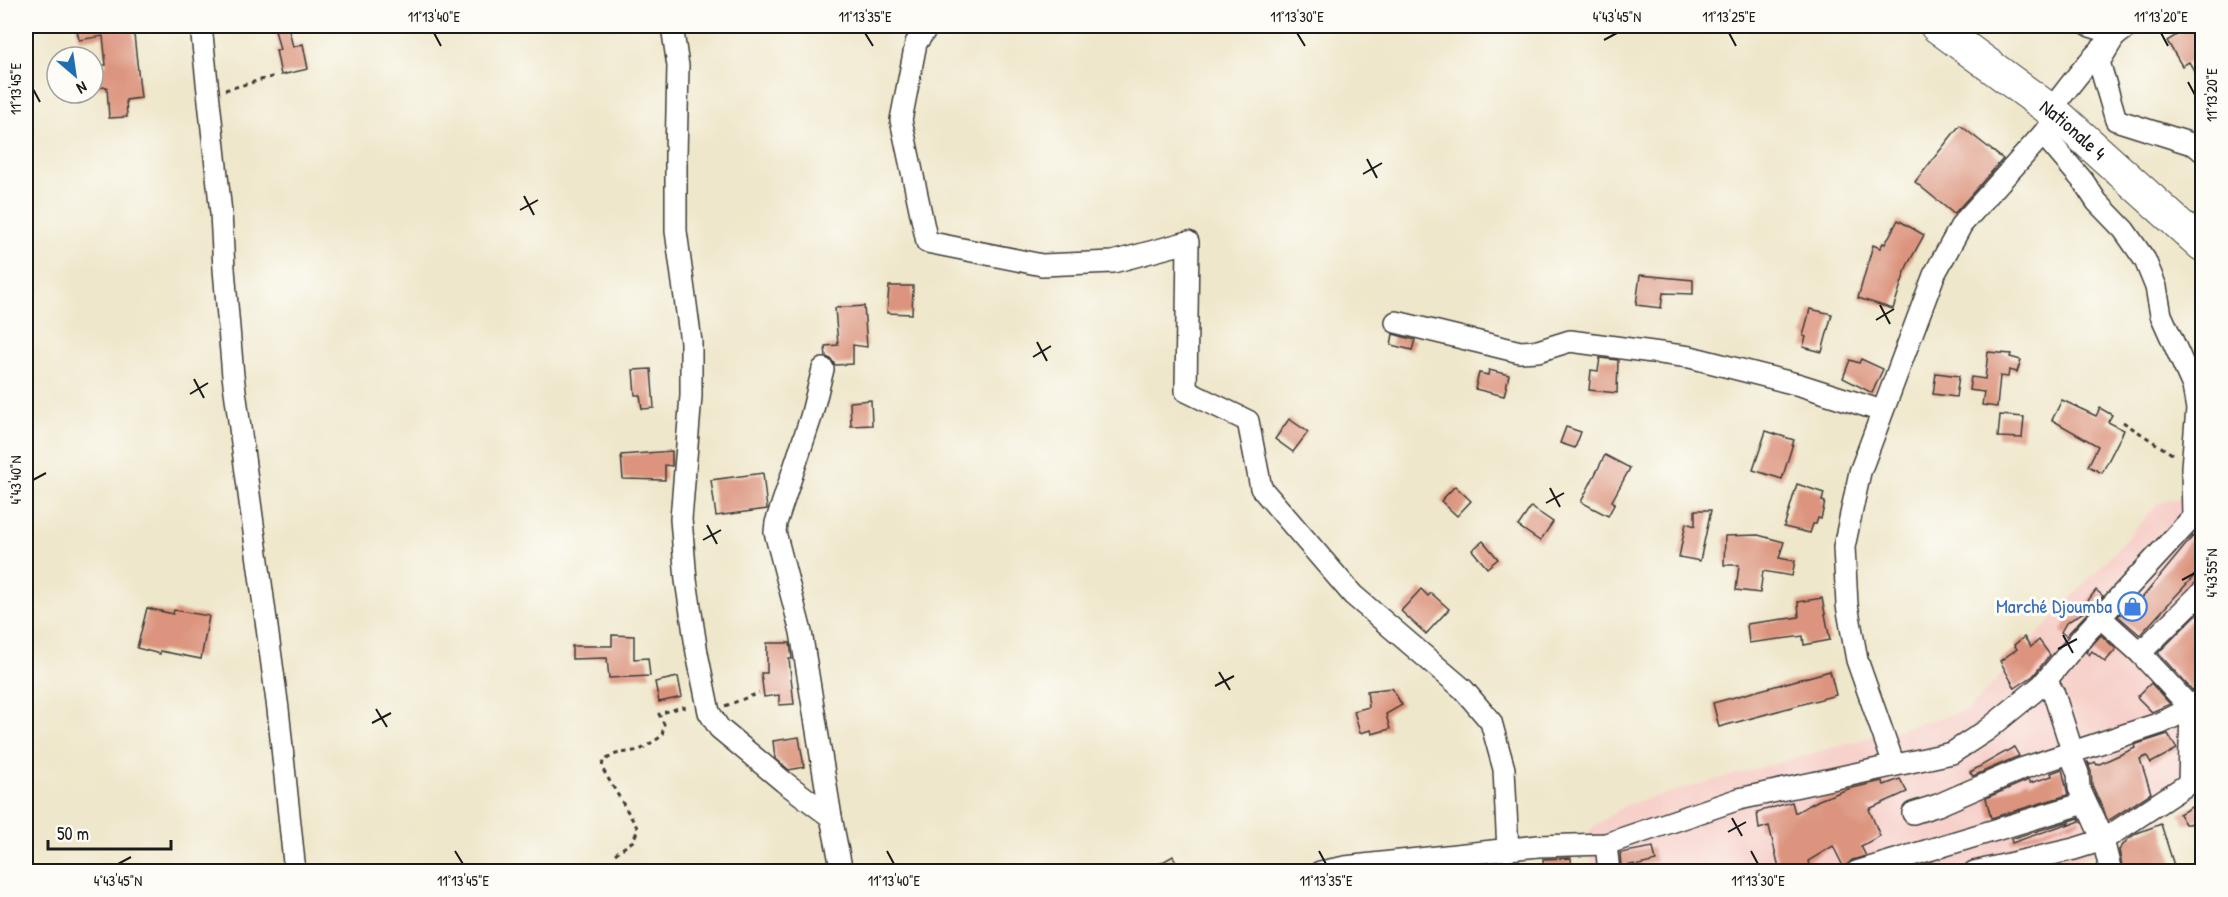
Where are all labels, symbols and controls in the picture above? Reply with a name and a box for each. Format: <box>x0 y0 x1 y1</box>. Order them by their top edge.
text: 11°13'40"E <box>408 6 461 27</box>
text: 11°13'35"E <box>838 6 892 27</box>
text: 11°13'30"E <box>1270 6 1324 27</box>
text: 4°43'45"N <box>1593 6 1641 27</box>
text: 11°13'25"E <box>1702 6 1756 27</box>
text: 11°13'20"E <box>2134 6 2188 27</box>
north arrow <box>45 45 105 105</box>
text: 11°13'45"E <box>5 63 26 115</box>
text: 11°13'20"E <box>2201 68 2222 122</box>
text: N <box>73 76 91 100</box>
street label: Nationale 4 <box>2035 93 2113 166</box>
text: 4°43'40"N <box>5 456 26 504</box>
text: 4°43'55"N <box>2201 548 2222 598</box>
shop icon: Marché Djoumba <box>2117 590 2149 622</box>
place label: Marché Djoumba <box>1996 592 2112 619</box>
scale bar <box>48 813 171 851</box>
text: 50 m <box>57 821 89 846</box>
text: 4°43'45"N <box>94 870 142 891</box>
text: 11°13'45"E <box>437 870 489 891</box>
text: 11°13'40"E <box>868 870 921 891</box>
text: 11°13'35"E <box>1299 870 1353 891</box>
text: 11°13'30"E <box>1731 870 1785 891</box>

